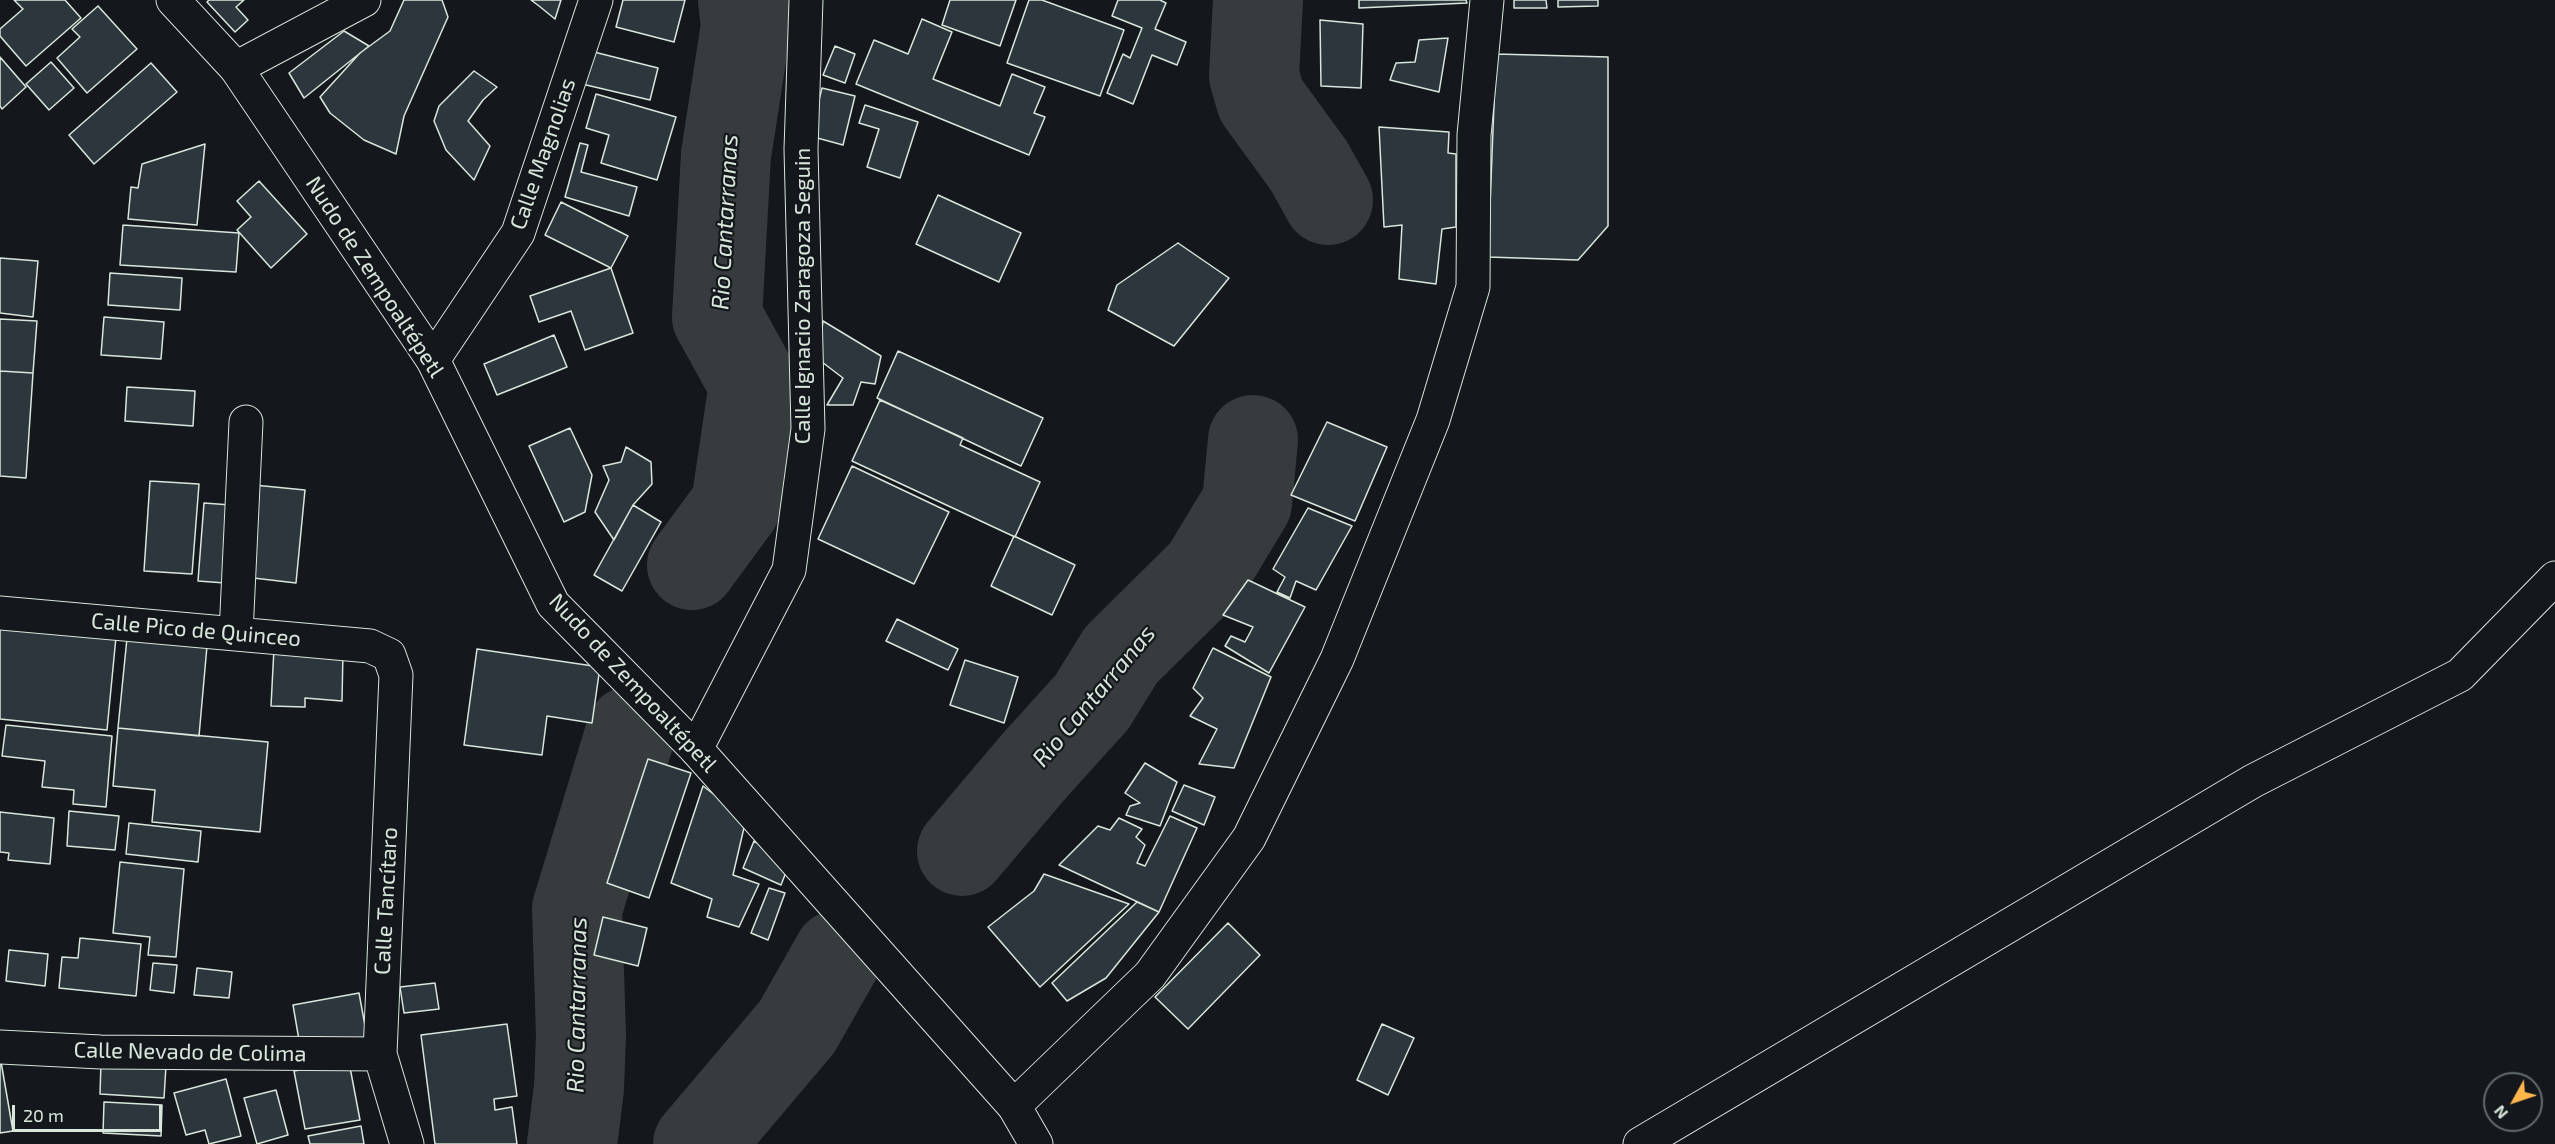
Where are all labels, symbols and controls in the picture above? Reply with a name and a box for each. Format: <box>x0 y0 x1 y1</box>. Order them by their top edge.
street label: Calle Magnolias <box>505 75 581 233</box>
water label: Rio Cantarranas <box>706 133 744 311</box>
street label: Calle Ignacio Zaragoza Seguin <box>790 148 816 444</box>
street label: Nudo de Zempoaltépetl <box>300 172 450 382</box>
street label: Nudo de Zempoaltépetl <box>543 588 723 778</box>
street label: Calle Pico de Quinceo <box>90 608 302 652</box>
water label: Rio Cantarranas <box>1026 619 1162 773</box>
street label: Calle Tancítaro <box>369 827 403 975</box>
water label: Rio Cantarranas <box>561 917 593 1093</box>
street label: Calle Nevado de Colima <box>73 1037 307 1067</box>
north arrow <box>2483 1072 2543 1132</box>
scale bar <box>15 1093 165 1131</box>
text: N <box>2489 1102 2511 1123</box>
text: 20 m <box>23 1104 64 1126</box>

